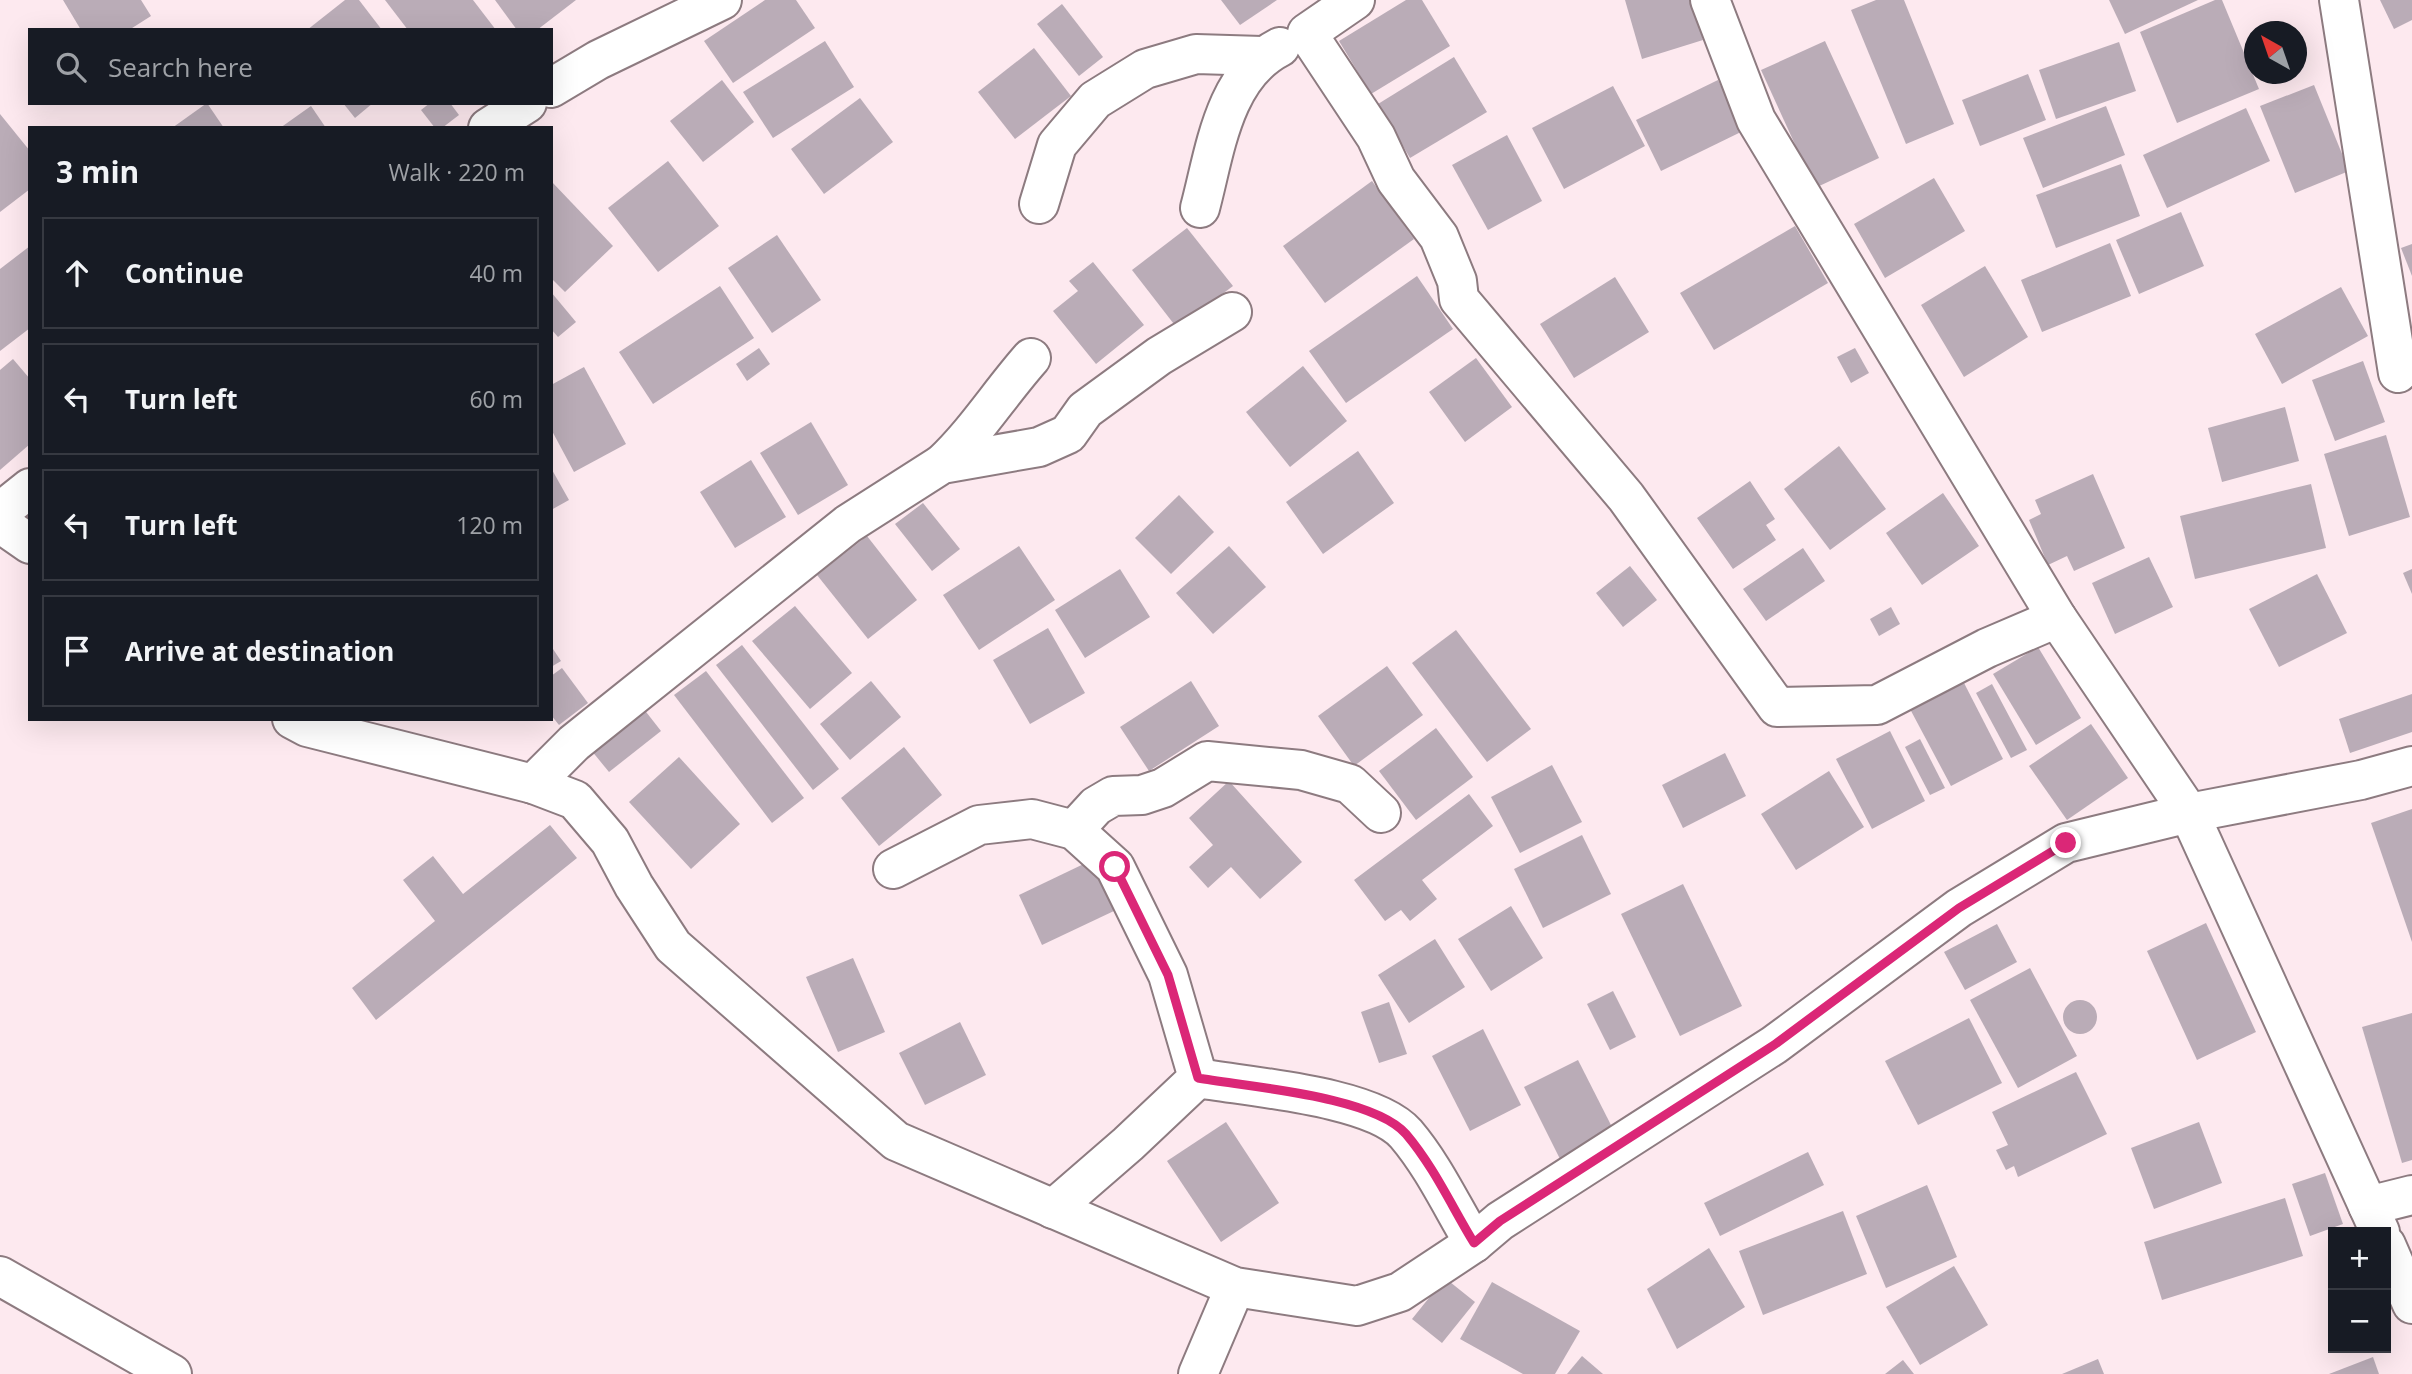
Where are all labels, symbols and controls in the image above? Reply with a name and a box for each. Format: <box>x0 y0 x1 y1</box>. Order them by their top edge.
north arrow <box>2244 21 2307 84</box>
search box <box>28 28 553 105</box>
icon: search <box>52 48 90 86</box>
text: Search here <box>108 49 253 85</box>
text: 3 min <box>56 151 139 192</box>
text: Walk · 220 m <box>388 156 525 188</box>
icon: ahead <box>58 254 96 292</box>
text: Continue <box>125 255 244 291</box>
text: 40 m <box>469 257 523 289</box>
icon: left <box>58 380 96 418</box>
text: Turn left <box>125 381 237 417</box>
text: 60 m <box>469 383 523 415</box>
icon: left <box>58 506 96 544</box>
text: Turn left <box>125 507 237 543</box>
text: 120 m <box>456 509 523 541</box>
icon: arrive <box>58 632 96 670</box>
text: Arrive at destination <box>125 633 394 669</box>
route end <box>2050 827 2081 858</box>
route start <box>1099 851 1130 882</box>
map controls <box>2328 1227 2391 1353</box>
button: + <box>2328 1227 2391 1290</box>
button: − <box>2328 1290 2391 1353</box>

